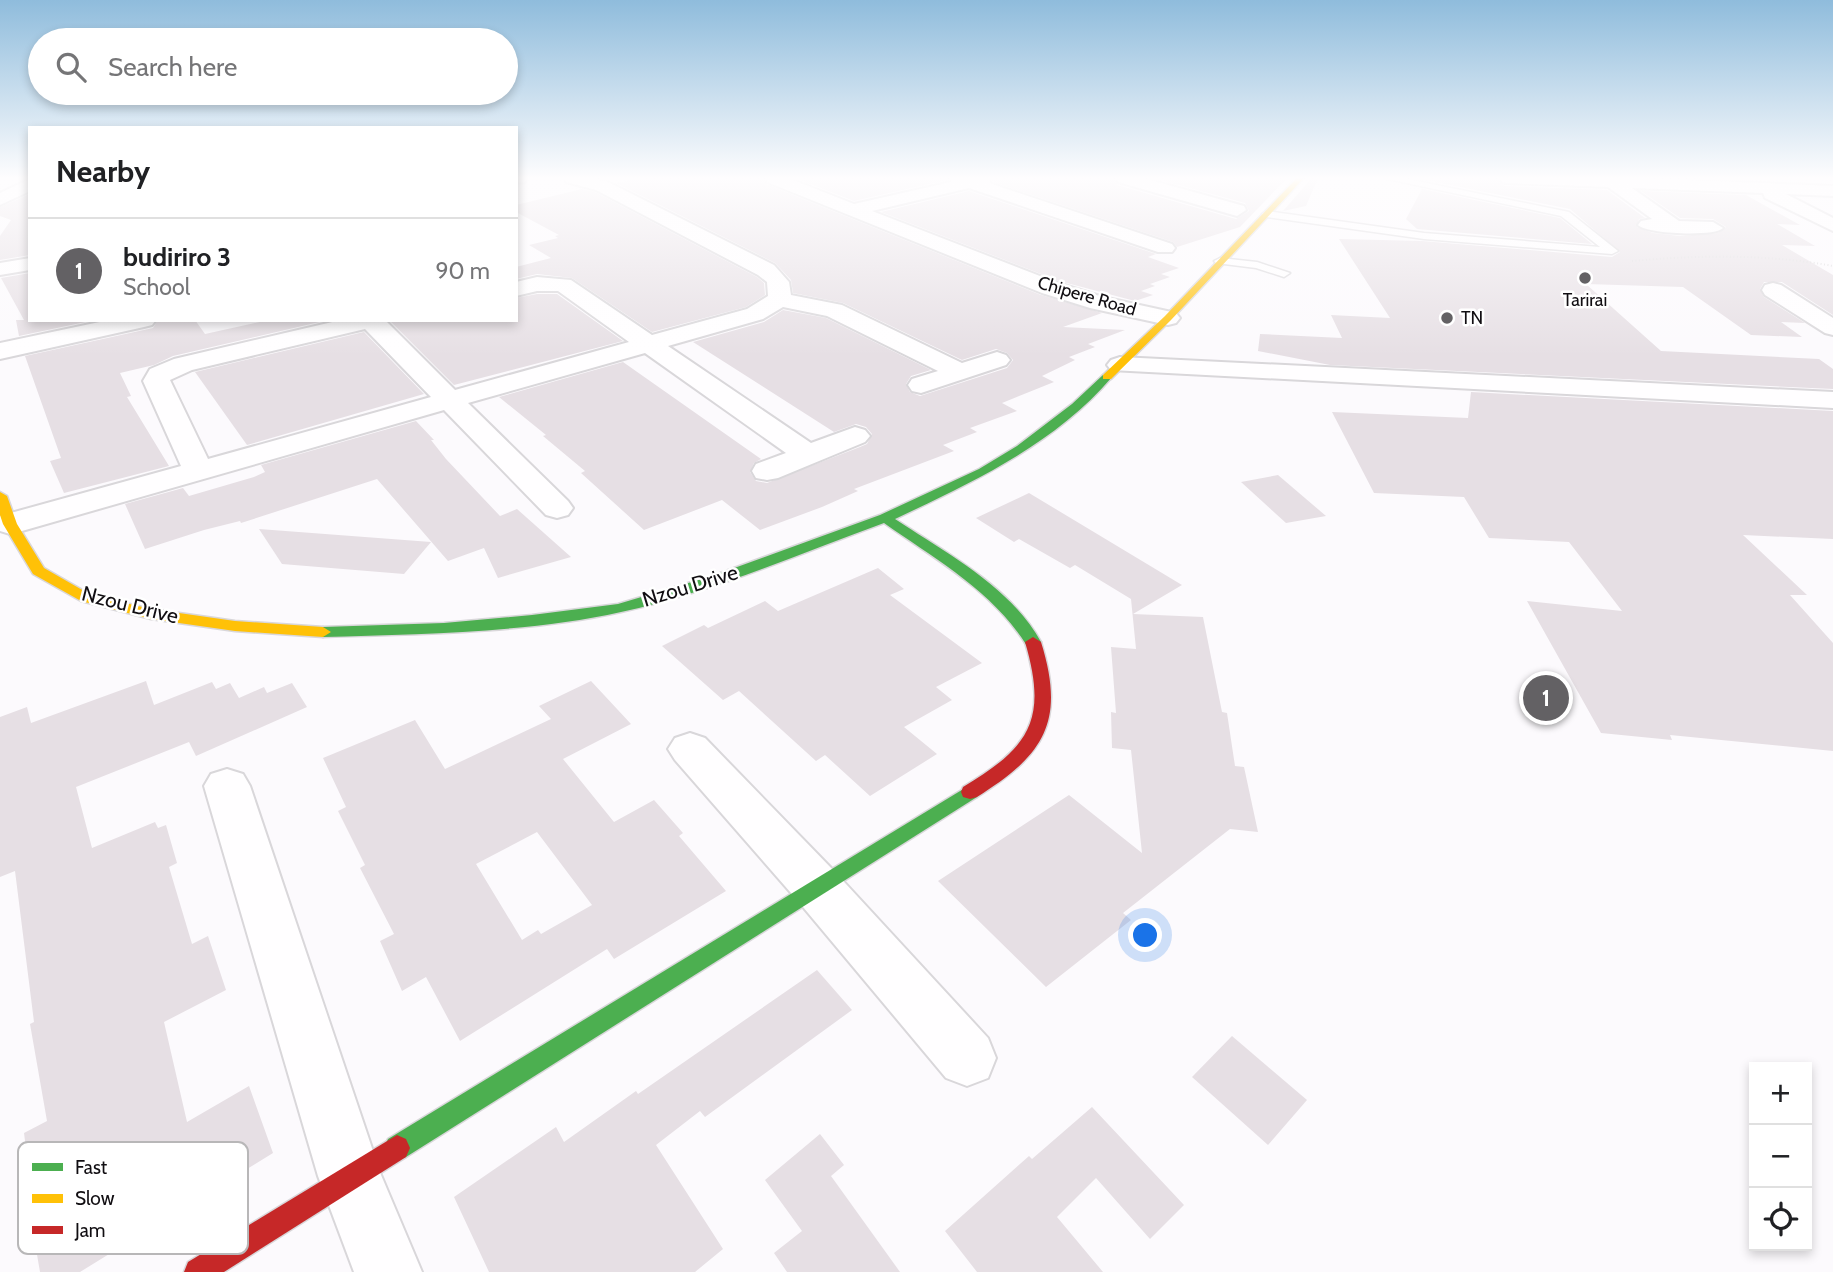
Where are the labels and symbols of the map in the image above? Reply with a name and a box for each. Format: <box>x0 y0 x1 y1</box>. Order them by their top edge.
marker: Tarirai <box>1577 270 1593 286</box>
street label: Chipere Road <box>1035 271 1139 321</box>
place label: Tarirai <box>1563 289 1607 311</box>
place label: TN <box>1461 307 1483 329</box>
marker: TN <box>1439 310 1455 326</box>
street label: Nzou Drive <box>639 559 741 612</box>
street label: Nzou Drive <box>79 580 181 629</box>
pin: 1 <box>1523 672 1569 724</box>
your location <box>1128 918 1162 952</box>
legend <box>18 1142 248 1254</box>
text: Fast <box>75 1156 108 1179</box>
text: Slow <box>75 1187 115 1210</box>
text: Jam <box>74 1219 105 1242</box>

